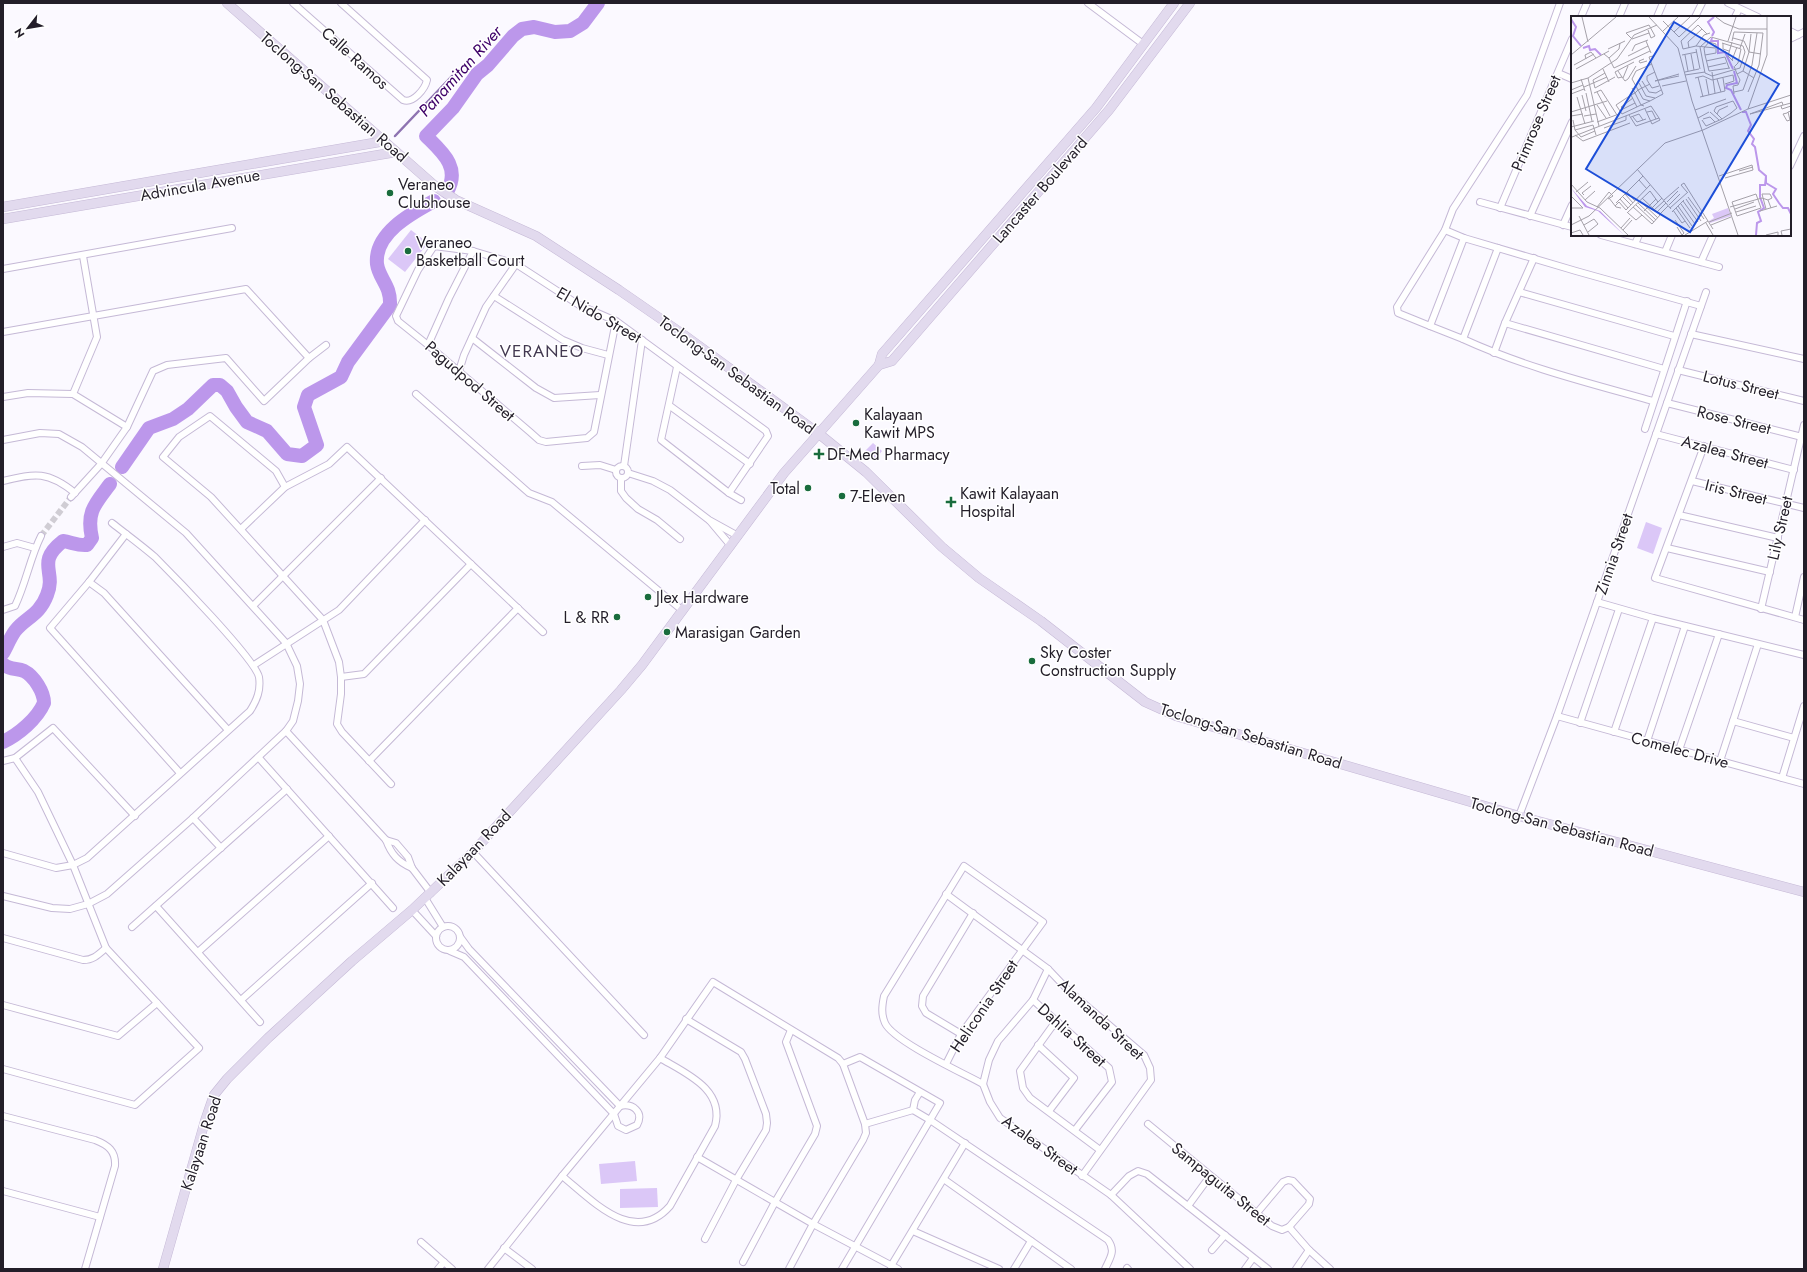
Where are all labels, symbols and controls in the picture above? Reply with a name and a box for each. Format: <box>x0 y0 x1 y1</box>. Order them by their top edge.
north arrow <box>8 8 48 48</box>
inset map <box>1571 16 1791 236</box>
water label: Panamitan River <box>413 19 508 122</box>
street label: Calle Ramos <box>316 22 394 94</box>
text: N <box>10 25 29 41</box>
street label: Toclong-San Sebastian Road <box>255 26 413 168</box>
street label: Primrose Street <box>1505 71 1567 175</box>
street label: Lancaster Boulevard <box>987 132 1093 248</box>
street label: Advincula Avenue <box>138 163 262 207</box>
place label: Veraneo Clubhouse <box>398 173 470 214</box>
marker: Veraneo Clubhouse <box>385 188 395 198</box>
place label: Veraneo Basketball Court <box>416 231 525 272</box>
marker: Veraneo Basketball Court <box>403 246 413 256</box>
street label: El Nido Street <box>552 281 646 349</box>
street label: Toclong-San Sebastian Road <box>654 310 820 440</box>
street label: Pagudpod Street <box>420 335 520 427</box>
district label: VERANEO <box>500 339 584 363</box>
street label: Lotus Street <box>1701 364 1782 406</box>
street label: Rose Street <box>1695 400 1773 440</box>
place label: Kalayaan Kawit MPS <box>864 403 935 444</box>
marker: Kalayaan Kawit MPS <box>851 418 861 428</box>
street label: Azalea Street <box>1679 429 1771 475</box>
place label: DF-Med Pharmacy <box>827 443 951 466</box>
marker: DF-Med Pharmacy <box>814 449 824 459</box>
street label: Iris Street <box>1703 473 1769 511</box>
place label: Total <box>770 477 800 500</box>
place label: Kawit Kalayaan Hospital <box>960 482 1059 523</box>
marker: Total <box>803 483 813 493</box>
place label: 7-Eleven <box>850 485 906 508</box>
marker: 7-Eleven <box>837 491 847 501</box>
street label: Lily Street <box>1761 494 1799 562</box>
marker: Kawit Kalayaan Hospital <box>945 496 957 508</box>
street label: Zinnia Street <box>1589 510 1639 598</box>
place label: Jlex Hardware <box>654 586 749 609</box>
marker: Jlex Hardware <box>643 592 653 602</box>
place label: L & RR <box>563 606 609 629</box>
marker: L & RR <box>612 612 622 622</box>
place label: Marasigan Garden <box>675 621 801 644</box>
marker: Marasigan Garden <box>662 627 672 637</box>
place label: Sky Coster Construction Supply <box>1040 641 1177 682</box>
marker: Sky Coster Construction Supply <box>1027 656 1037 666</box>
street label: Toclong-San Sebastian Road <box>1157 697 1345 775</box>
street label: Comelec Drive <box>1629 726 1731 774</box>
street label: Toclong-San Sebastian Road <box>1468 791 1656 863</box>
street label: Kalayaan Road <box>432 805 516 891</box>
street label: Heliconia Street <box>945 955 1024 1057</box>
street label: Alamanda Street <box>1053 973 1149 1065</box>
street label: Dahlia Street <box>1033 998 1112 1072</box>
street label: Kalayaan Road <box>175 1093 227 1193</box>
street label: Azalea Street <box>997 1110 1083 1181</box>
street label: Sampaguita Street <box>1166 1137 1276 1231</box>

